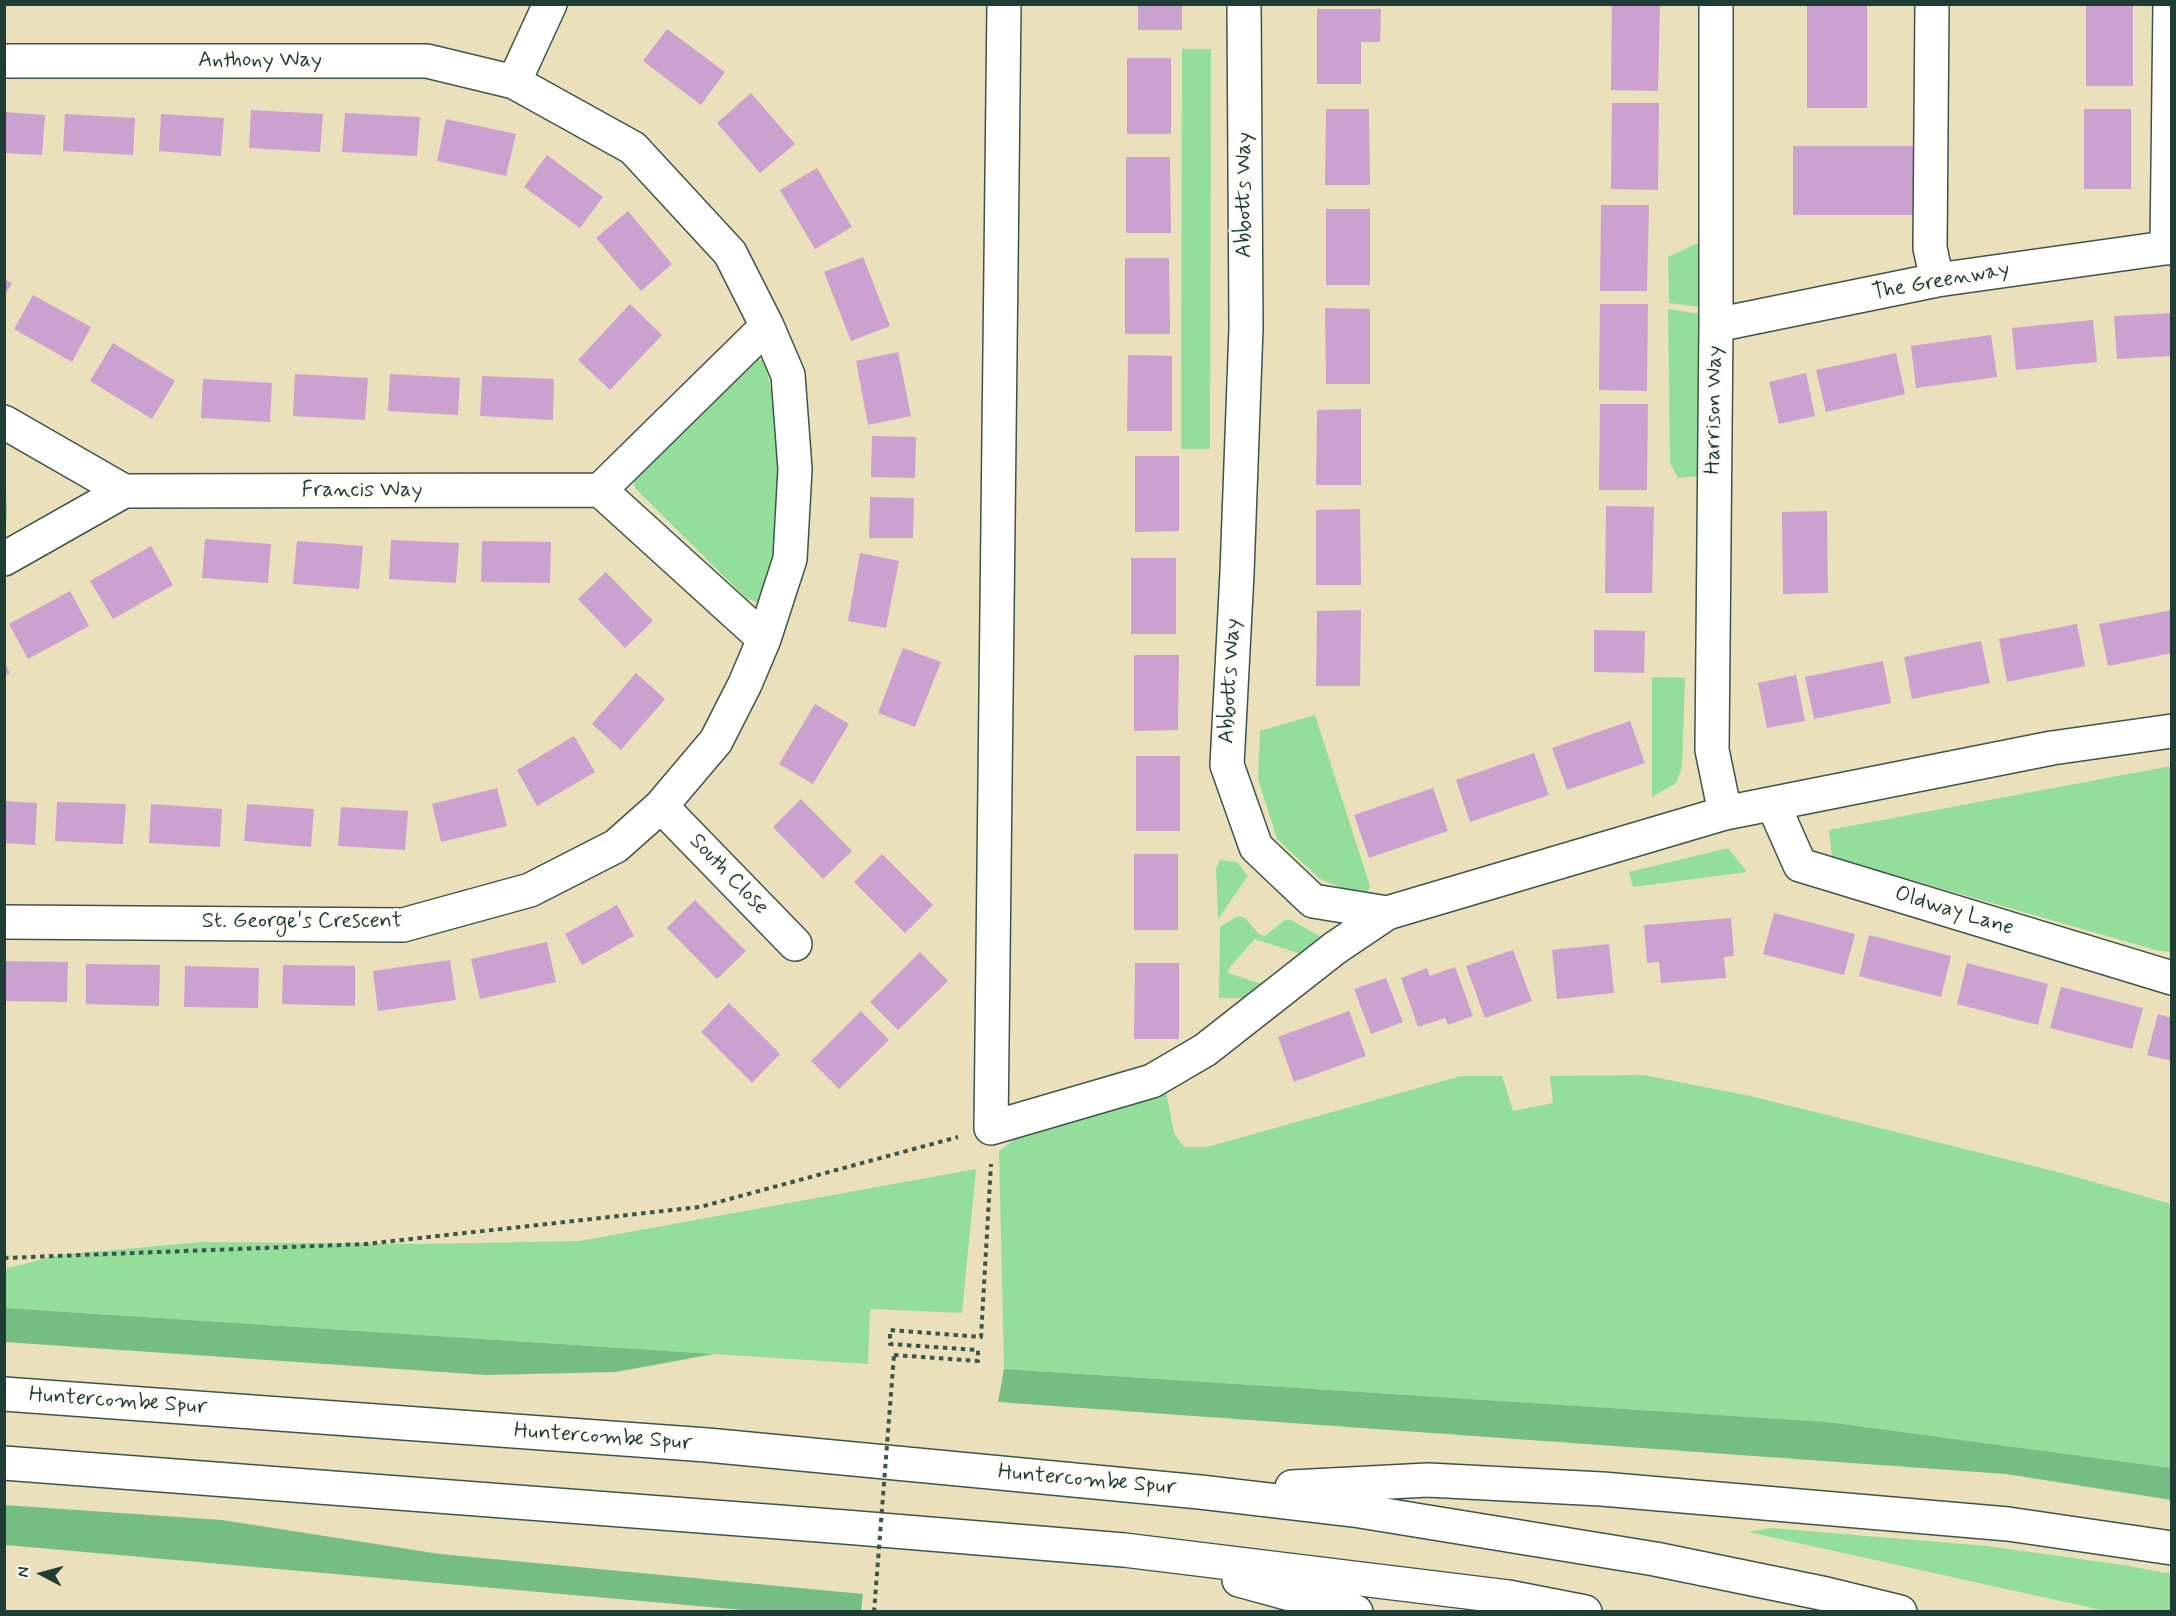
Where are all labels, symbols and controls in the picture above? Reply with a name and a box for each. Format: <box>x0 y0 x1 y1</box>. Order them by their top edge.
street label: Anthony Way <box>198 48 322 74</box>
street label: Abbotts Way <box>1232 132 1258 258</box>
street label: The Greenway <box>1870 257 2012 307</box>
street label: Harrison Way <box>1701 345 1729 475</box>
street label: Francis Way <box>301 478 423 504</box>
street label: Abbotts Way <box>1215 617 1247 745</box>
street label: South Close <box>683 829 773 921</box>
street label: Oldway Lane <box>1891 881 2017 943</box>
street label: St. George's Crescent <box>202 909 402 935</box>
street label: Huntercombe Spur <box>28 1383 208 1421</box>
street label: Huntercombe Spur <box>513 1419 693 1457</box>
street label: Huntercombe Spur <box>997 1460 1177 1502</box>
north arrow <box>12 1544 72 1604</box>
text: N <box>13 1566 35 1578</box>

